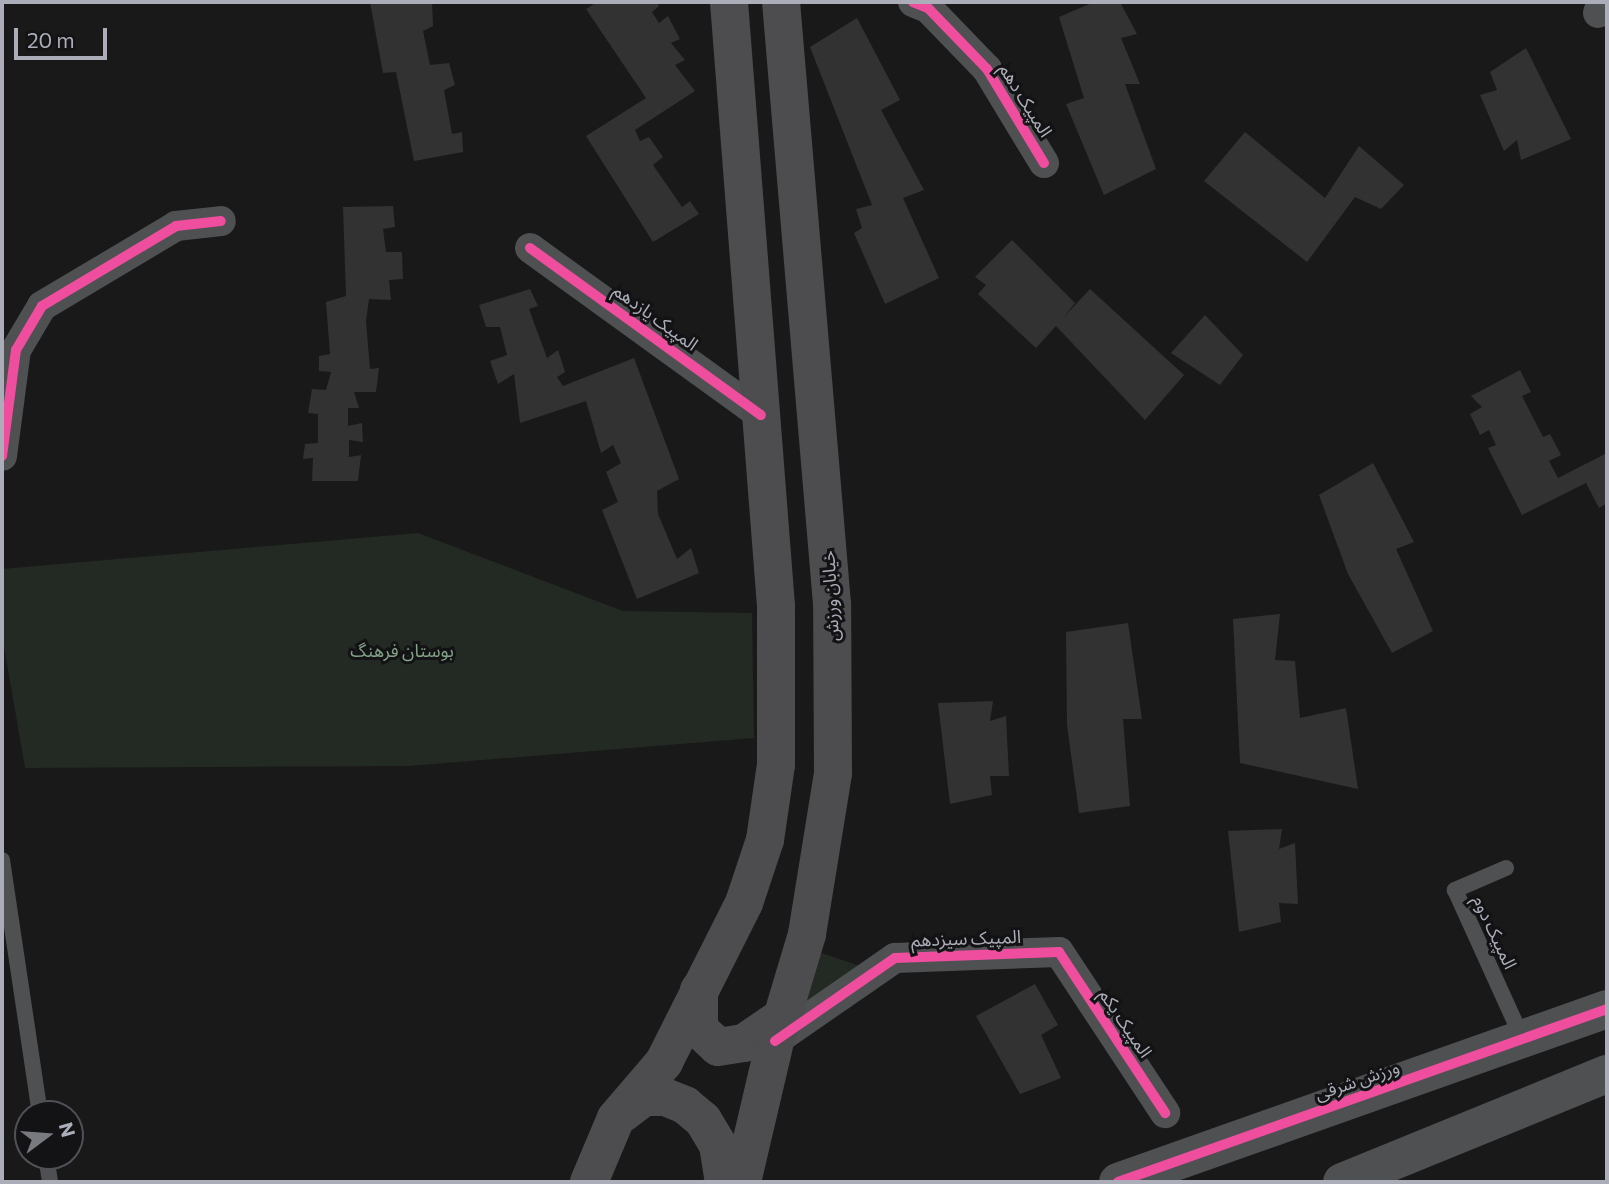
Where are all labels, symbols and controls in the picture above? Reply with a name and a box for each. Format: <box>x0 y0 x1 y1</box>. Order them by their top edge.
scale bar <box>18 14 110 58</box>
text: 20 m <box>27 27 75 52</box>
street label: المپیک دهم <box>995 59 1057 141</box>
street label: المپیک یازدهم <box>609 279 703 355</box>
street label: خیابان ورزش <box>817 550 843 642</box>
park label: بوستان فرهنگ <box>350 639 454 661</box>
street label: المپیک دوم <box>1468 892 1522 972</box>
street label: المپیک سیزدهم <box>911 925 1021 951</box>
street label: المپیک یکم <box>1095 984 1157 1062</box>
street label: ورزش شرقی <box>1312 1055 1402 1105</box>
north arrow <box>14 1100 84 1170</box>
text: N <box>55 1120 81 1140</box>

